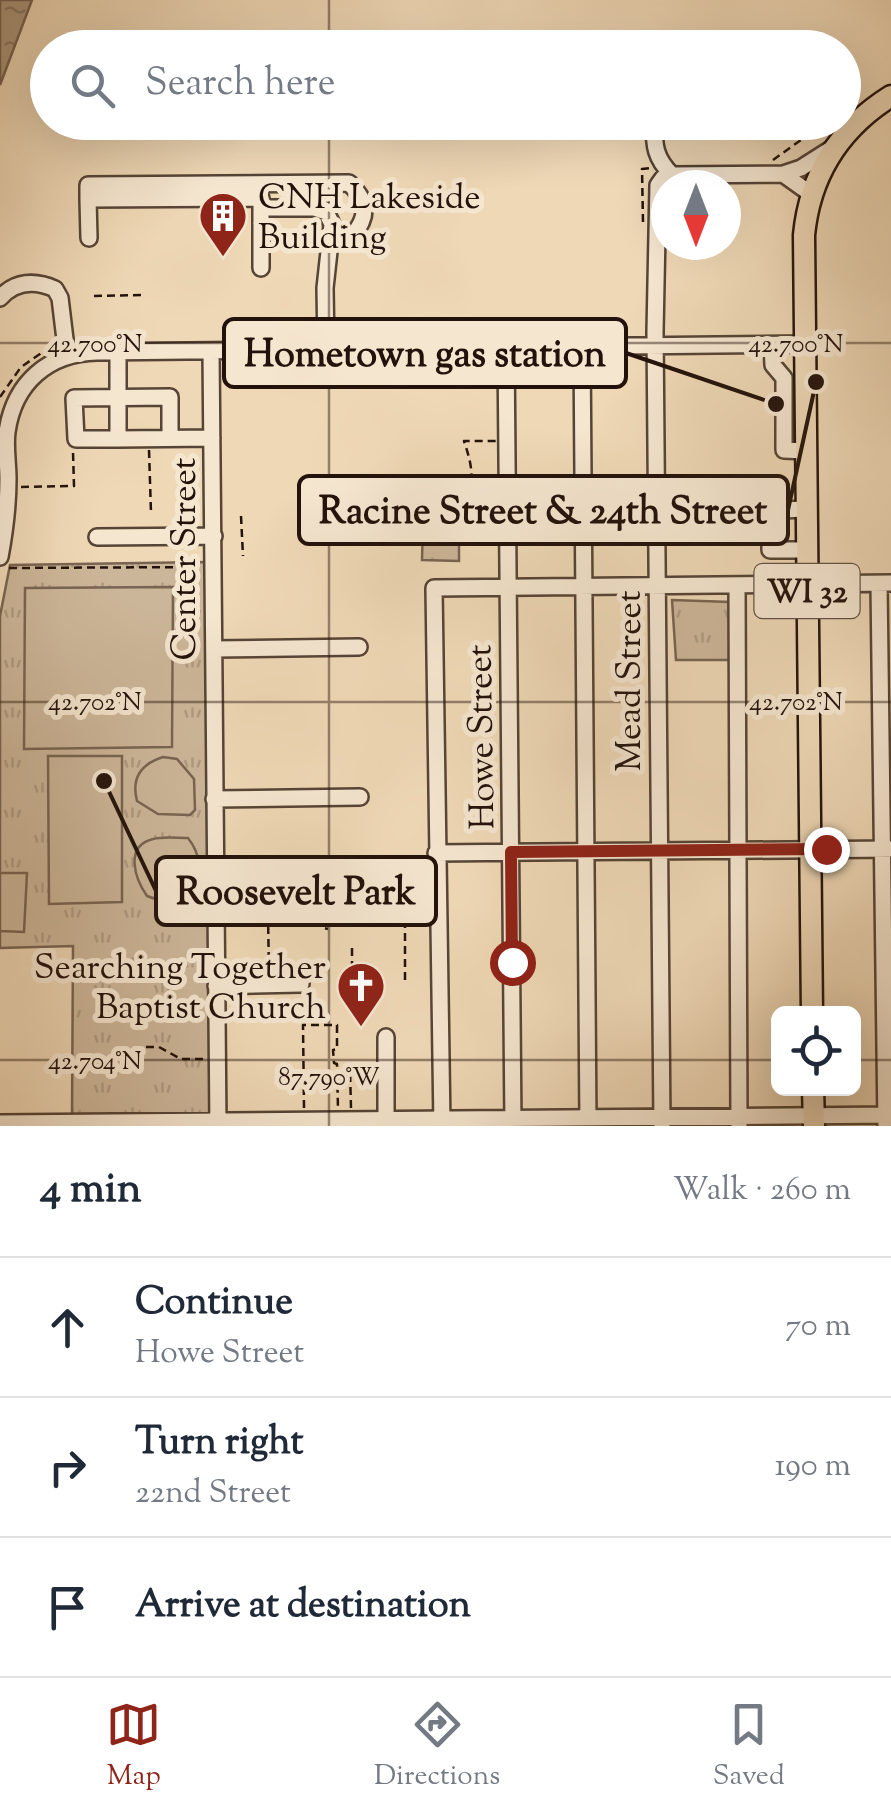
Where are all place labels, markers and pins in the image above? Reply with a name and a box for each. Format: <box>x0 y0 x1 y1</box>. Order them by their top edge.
place label: CNH Lakeside Building <box>258 174 481 265</box>
building icon: CNH Lakeside Building <box>197 190 249 258</box>
callout: Hometown gas station <box>224 319 626 387</box>
callout: Racine Street & 24th Street <box>299 476 788 544</box>
callout: Roosevelt Park <box>156 857 436 925</box>
place label: Searching Together Baptist Church <box>34 944 326 1035</box>
church icon: Searching Together Baptist Church <box>335 960 387 1028</box>

